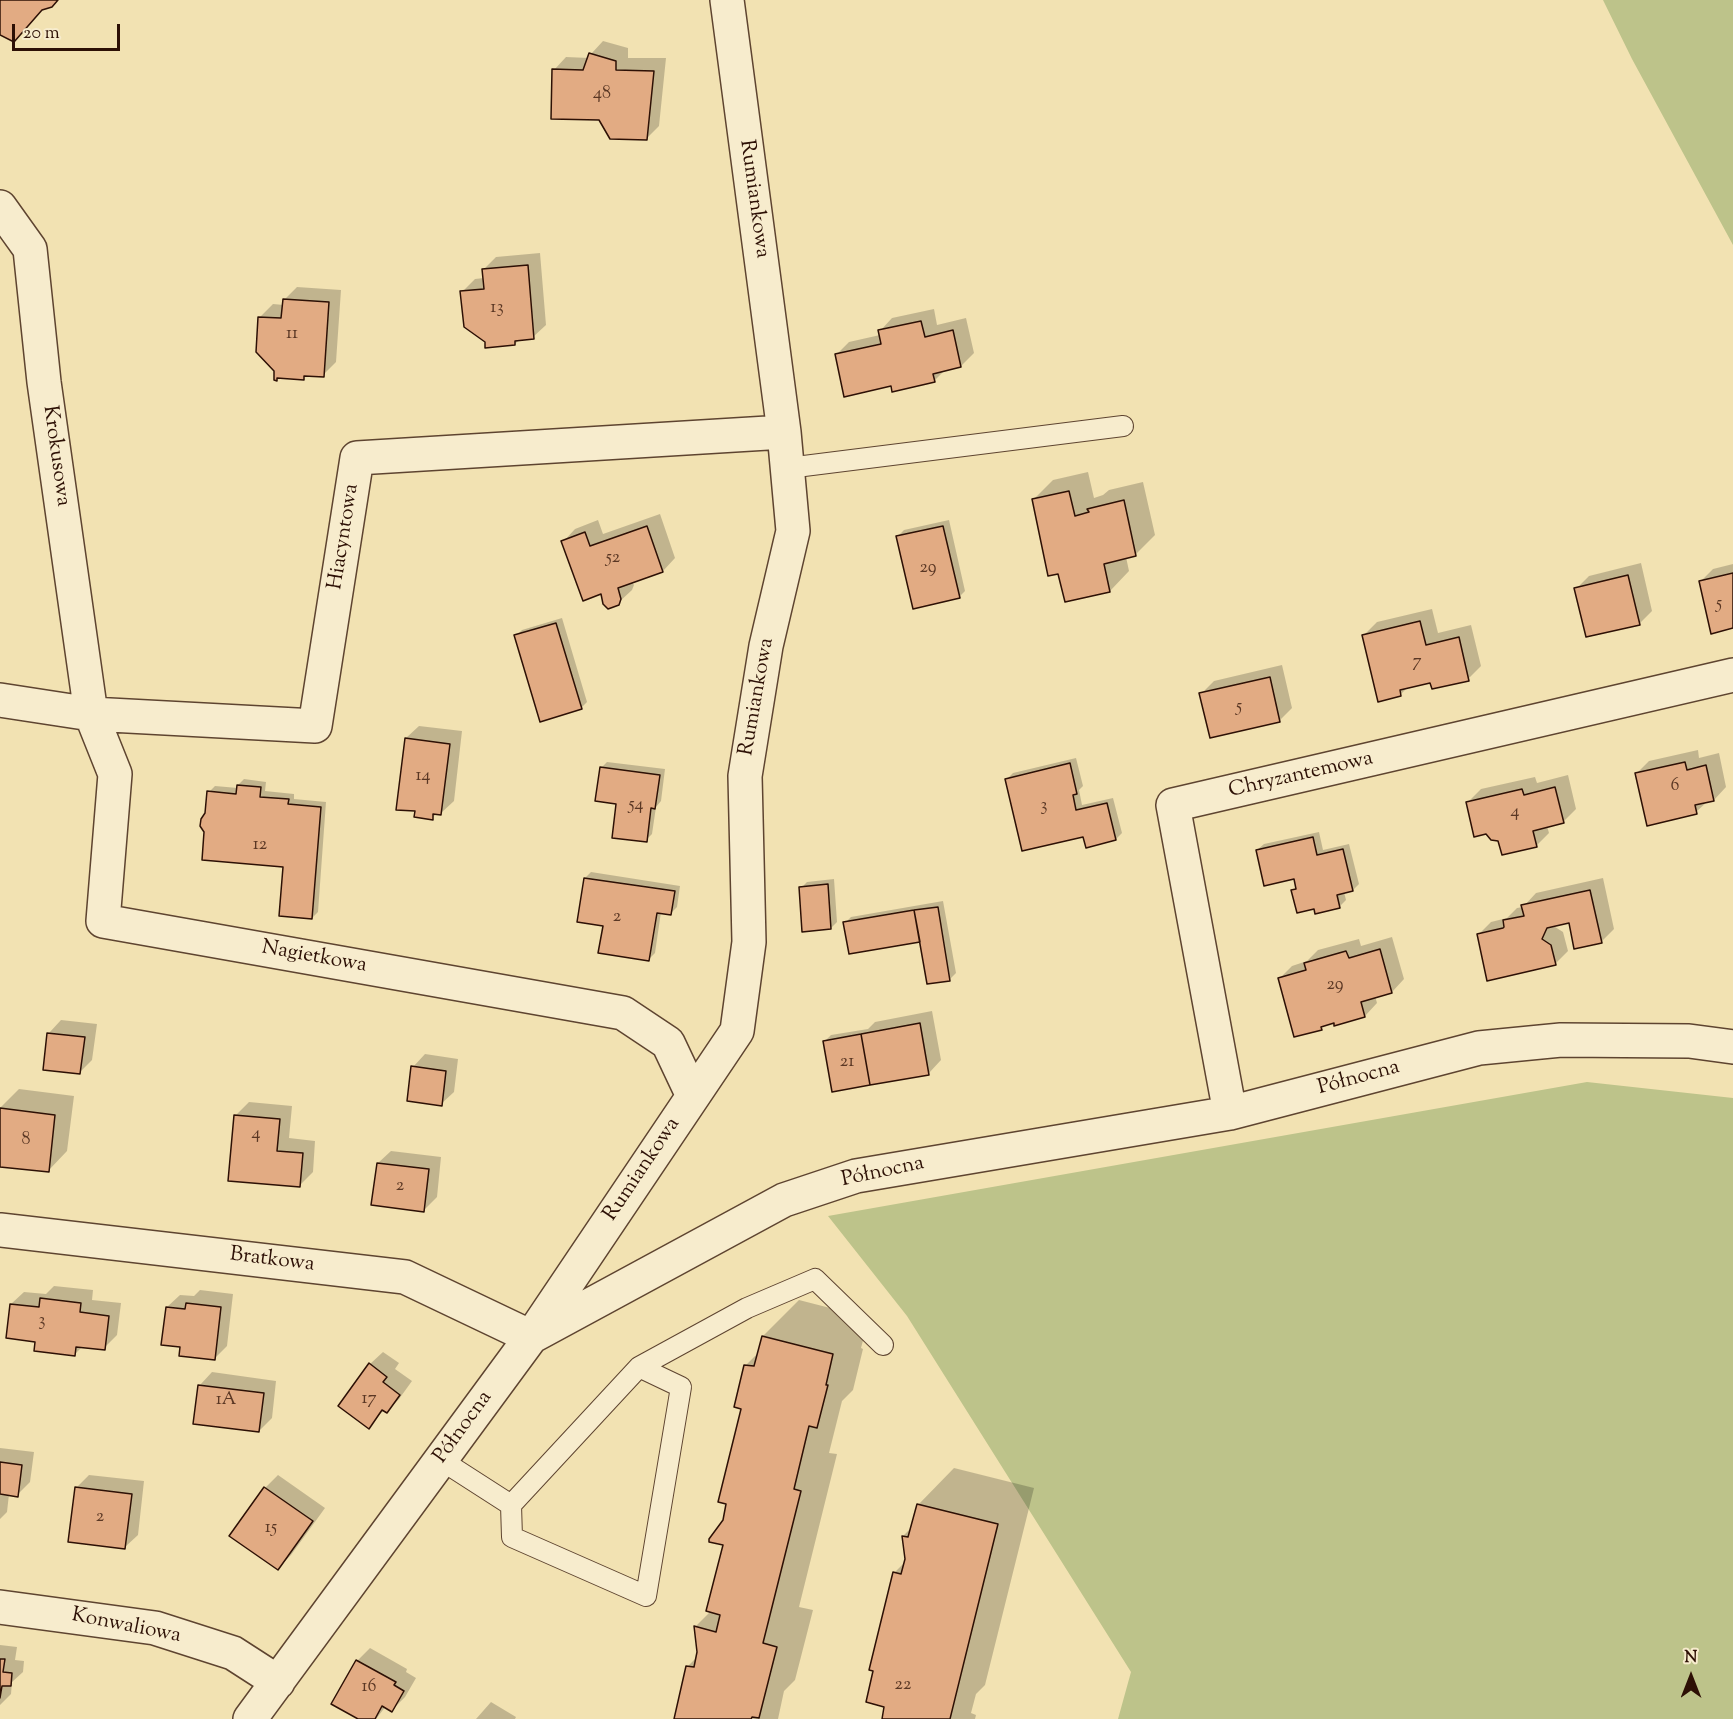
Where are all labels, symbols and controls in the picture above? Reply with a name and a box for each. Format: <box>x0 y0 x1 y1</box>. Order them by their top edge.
scale bar <box>15 12 123 50</box>
text: 20 m <box>23 21 60 47</box>
house number: 48 <box>593 84 611 106</box>
street label: Rumiankowa <box>732 138 774 260</box>
house number: 13 <box>490 298 504 320</box>
house number: 11 <box>286 324 298 346</box>
street label: Krokusowa <box>35 404 75 508</box>
street label: Hiacyntowa <box>324 482 366 592</box>
house number: 52 <box>606 548 620 570</box>
house number: 29 <box>919 558 937 580</box>
house number: 5 <box>1716 594 1722 616</box>
street label: Rumiankowa <box>735 636 781 758</box>
house number: 7 <box>1412 652 1422 674</box>
house number: 5 <box>1236 697 1242 719</box>
street label: Chryzantemowa <box>1226 747 1376 805</box>
house number: 14 <box>415 766 431 788</box>
house number: 6 <box>1671 776 1679 798</box>
house number: 54 <box>628 795 644 817</box>
house number: 3 <box>1040 796 1048 818</box>
house number: 4 <box>1510 802 1520 824</box>
house number: 12 <box>253 835 267 857</box>
house number: 2 <box>613 907 621 929</box>
street label: Nagietkowa <box>259 936 369 980</box>
house number: 29 <box>1326 975 1344 997</box>
house number: 21 <box>840 1052 854 1074</box>
street label: Północna <box>1315 1056 1403 1102</box>
street label: Rumiankowa <box>599 1114 687 1226</box>
house number: 4 <box>251 1124 261 1146</box>
house number: 8 <box>22 1130 30 1152</box>
street label: Północna <box>840 1152 926 1194</box>
house number: 2 <box>396 1176 404 1198</box>
street label: Bratkowa <box>228 1243 316 1279</box>
house number: 3 <box>38 1311 46 1333</box>
street label: Północna <box>429 1387 499 1469</box>
house number: 17 <box>361 1389 377 1411</box>
house number: 1A <box>216 1390 236 1412</box>
house number: 2 <box>96 1507 104 1529</box>
house number: 15 <box>265 1518 277 1540</box>
street label: Konwaliowa <box>69 1604 183 1650</box>
north arrow <box>1661 1647 1721 1707</box>
text: N <box>1685 1647 1697 1670</box>
house number: 22 <box>895 1675 911 1697</box>
house number: 16 <box>361 1677 377 1699</box>

